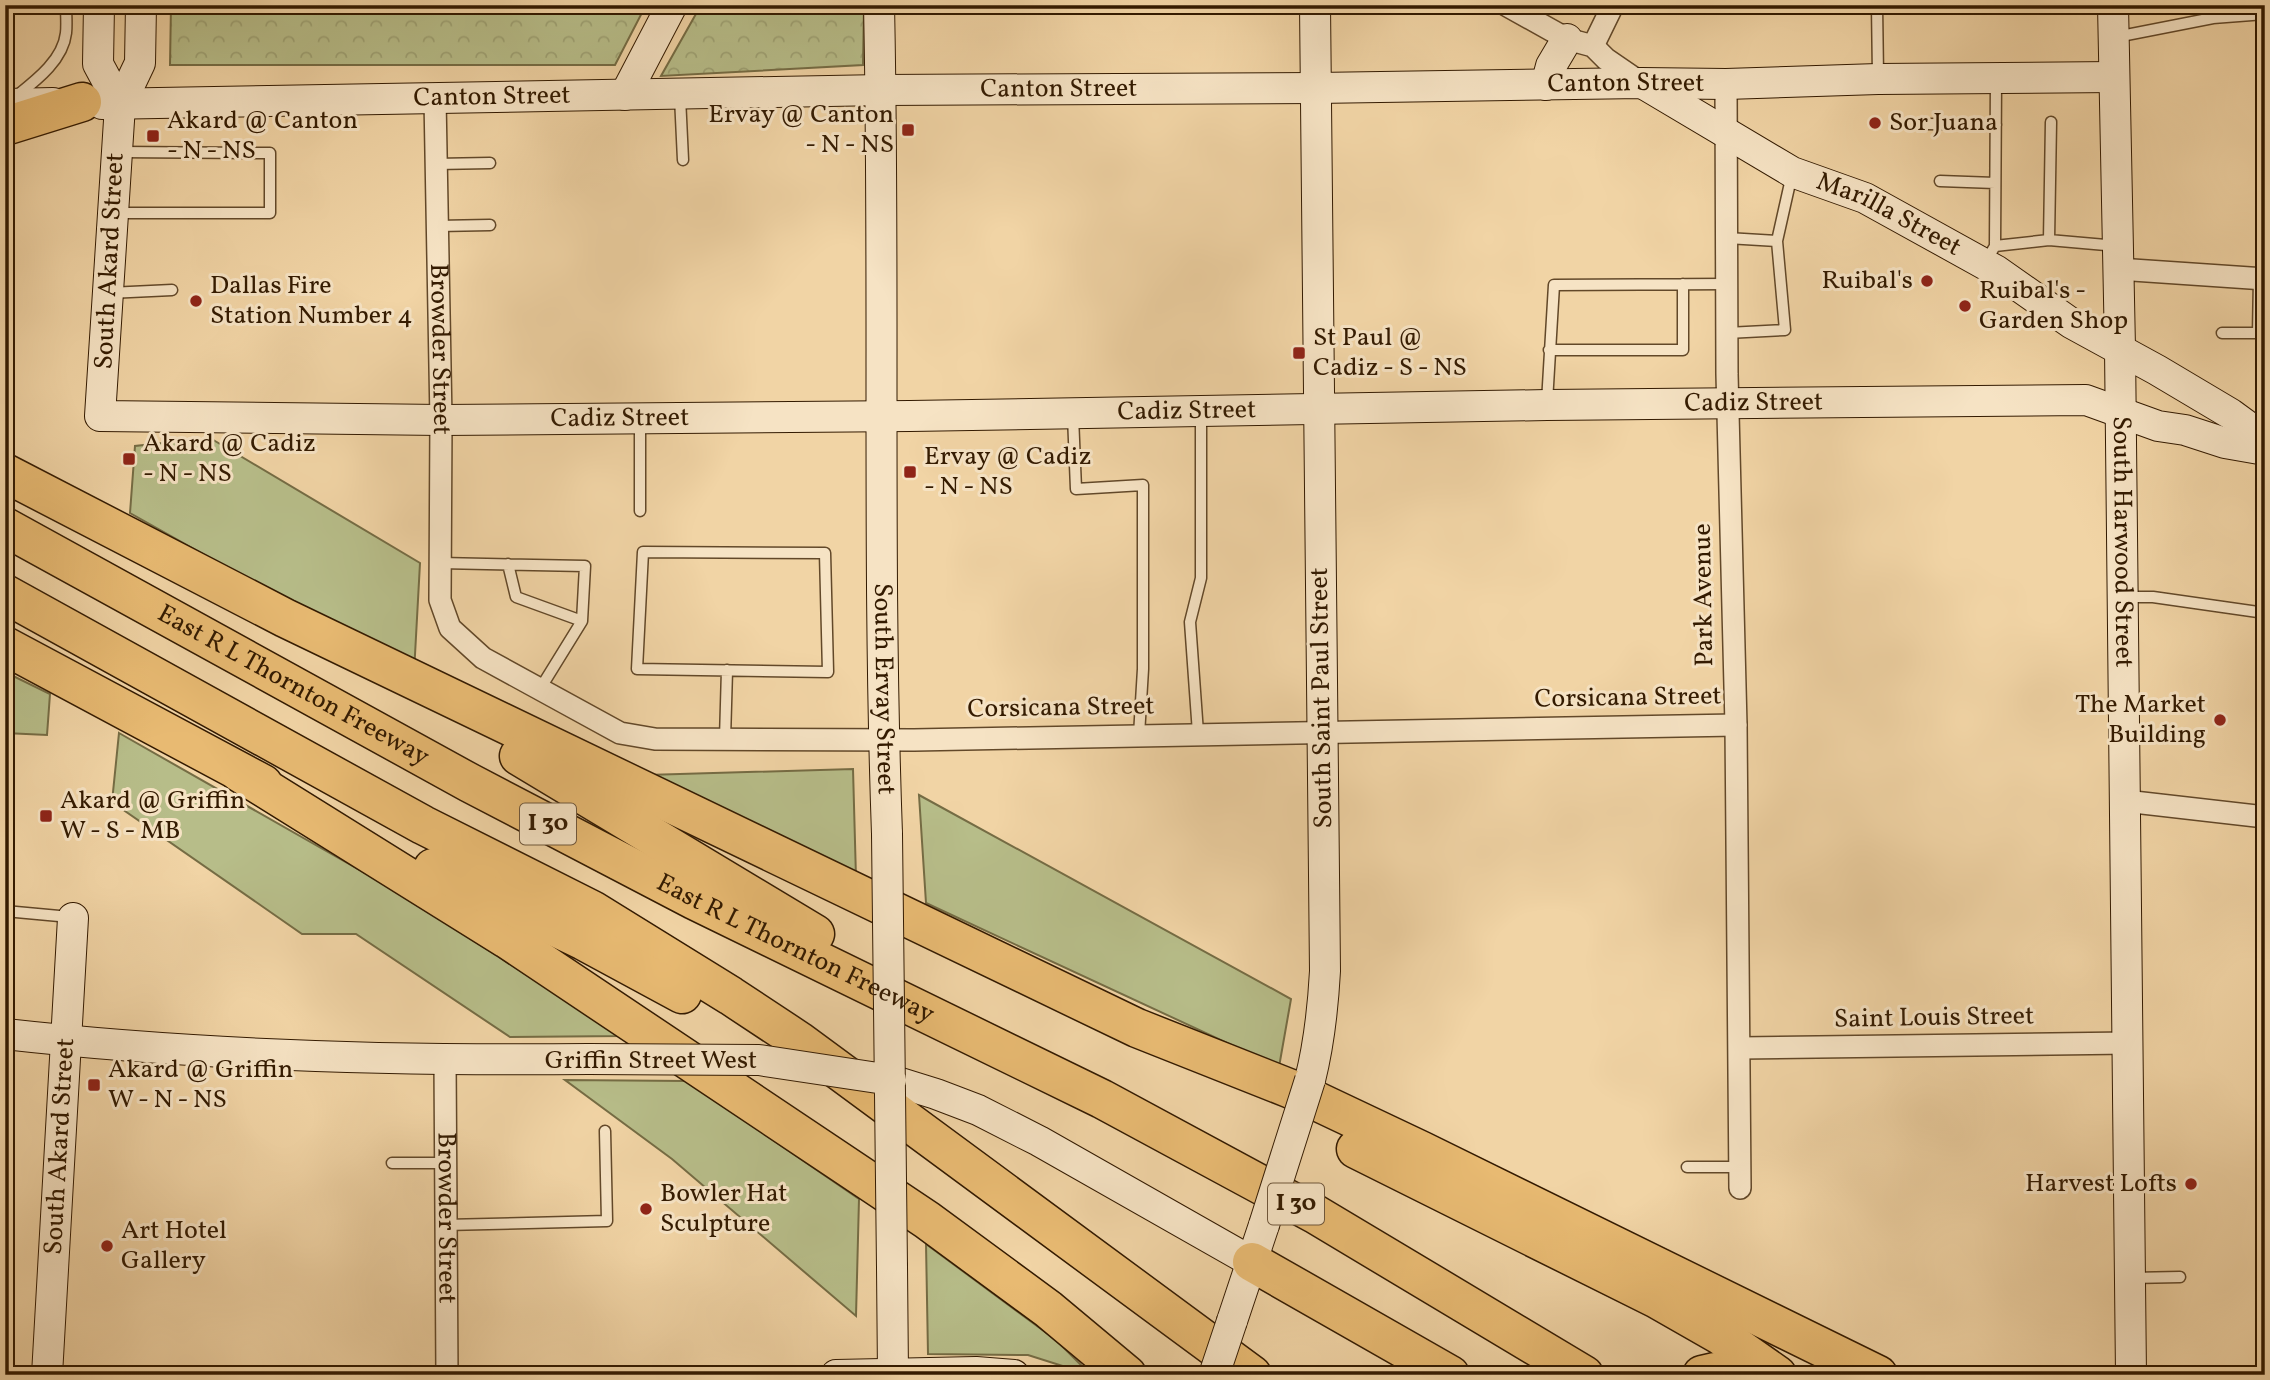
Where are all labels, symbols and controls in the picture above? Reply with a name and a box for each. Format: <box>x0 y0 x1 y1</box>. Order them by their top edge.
street label: Canton Street <box>1547 65 1705 102</box>
street label: Canton Street <box>980 71 1138 108</box>
street label: Canton Street <box>413 78 571 116</box>
place label: Ervay @ Canton - N - NS <box>708 97 894 163</box>
place label: Akard @ Canton - N - NS <box>167 103 358 169</box>
place label: Sor Juana <box>1889 105 1998 141</box>
marker: Sor Juana <box>1867 115 1883 131</box>
marker: Ervay @ Canton - N - NS <box>900 122 916 138</box>
marker: Akard @ Canton - N - NS <box>145 128 161 144</box>
street label: South Akard Street <box>86 152 134 370</box>
street label: Marilla Street <box>1811 164 1968 266</box>
street label: Browder Street <box>420 263 459 435</box>
place label: Ruibal's <box>1822 263 1913 299</box>
place label: Dallas Fire Station Number 4 <box>210 268 413 334</box>
marker: Ruibal's <box>1919 273 1935 289</box>
place label: Ruibal's - Garden Shop <box>1979 273 2128 339</box>
marker: Dallas Fire Station Number 4 <box>188 293 204 309</box>
marker: Ruibal's - Garden Shop <box>1957 298 1973 314</box>
place label: St Paul @ Cadiz - S - NS <box>1313 320 1467 386</box>
marker: St Paul @ Cadiz - S - NS <box>1291 345 1307 361</box>
street label: Cadiz Street <box>1684 384 1823 422</box>
street label: Cadiz Street <box>1117 392 1256 430</box>
street label: Cadiz Street <box>550 400 689 437</box>
street label: South Harwood Street <box>2103 416 2141 668</box>
place label: Akard @ Cadiz - N - NS <box>143 426 316 492</box>
place label: Ervay @ Cadiz - N - NS <box>924 439 1091 505</box>
marker: Akard @ Cadiz - N - NS <box>121 451 137 467</box>
marker: Ervay @ Cadiz - N - NS <box>902 464 918 480</box>
street label: Park Avenue <box>1685 523 1723 667</box>
street label: South Saint Paul Street <box>1302 567 1342 829</box>
street label: South Ervay Street <box>864 583 904 795</box>
street label: East R L Thornton Freeway <box>151 596 436 775</box>
street label: Corsicana Street <box>1534 678 1722 718</box>
place label: The Market Building <box>2075 687 2206 753</box>
street label: Corsicana Street <box>967 688 1155 728</box>
marker: The Market Building <box>2212 712 2228 728</box>
place label: Akard @ Griffin W - S - MB <box>60 783 245 849</box>
road number: I 30 <box>520 804 576 844</box>
marker: Akard @ Griffin W - S - MB <box>38 808 54 824</box>
street label: East R L Thornton Freeway <box>650 865 940 1032</box>
street label: Saint Louis Street <box>1834 998 2034 1038</box>
street label: South Akard Street <box>36 1037 84 1256</box>
street label: Griffin Street West <box>545 1043 757 1079</box>
place label: Akard @ Griffin W - N - NS <box>108 1052 293 1118</box>
marker: Akard @ Griffin W - N - NS <box>86 1077 102 1093</box>
street label: Browder Street <box>427 1132 465 1304</box>
place label: Harvest Lofts <box>2025 1166 2177 1202</box>
place label: Bowler Hat Sculpture <box>660 1176 787 1242</box>
marker: Harvest Lofts <box>2183 1176 2199 1192</box>
road number: I 30 <box>1268 1184 1324 1224</box>
marker: Bowler Hat Sculpture <box>638 1201 654 1217</box>
place label: Art Hotel Gallery <box>121 1213 227 1279</box>
marker: Art Hotel Gallery <box>99 1238 115 1254</box>

